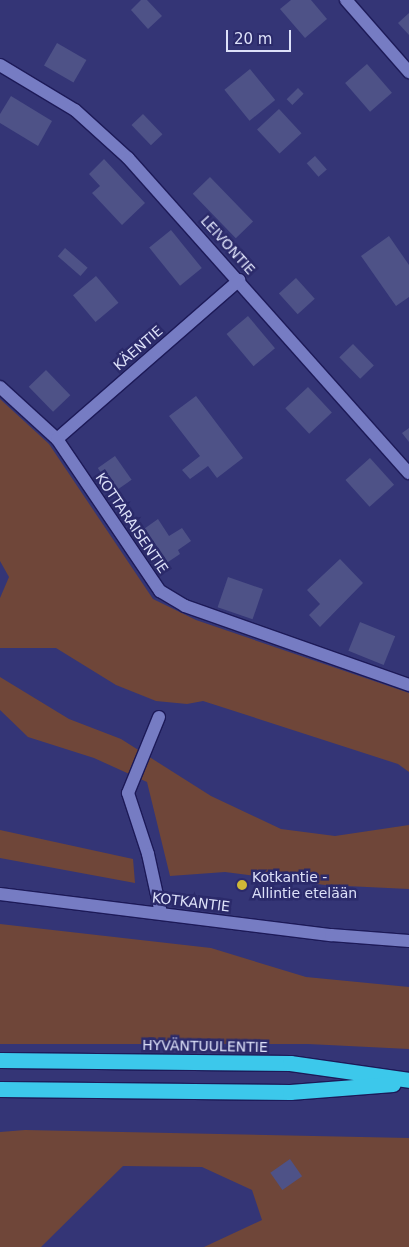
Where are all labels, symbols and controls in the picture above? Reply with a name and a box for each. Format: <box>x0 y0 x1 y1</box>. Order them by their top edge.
scale bar <box>229 20 294 52</box>
text: 20 m <box>234 30 272 48</box>
street label: LEIVONTIE <box>197 212 259 278</box>
street label: KÄENTIE <box>110 322 166 374</box>
street label: KOTTARAISENTIE <box>92 470 172 576</box>
place label: Kotkantie - Allintie etelään <box>252 869 357 902</box>
marker: Kotkantie - Allintie etelään <box>236 879 248 891</box>
street label: KOTKANTIE <box>151 889 231 915</box>
street label: HYVÄNTUULENTIE <box>142 1037 268 1055</box>

